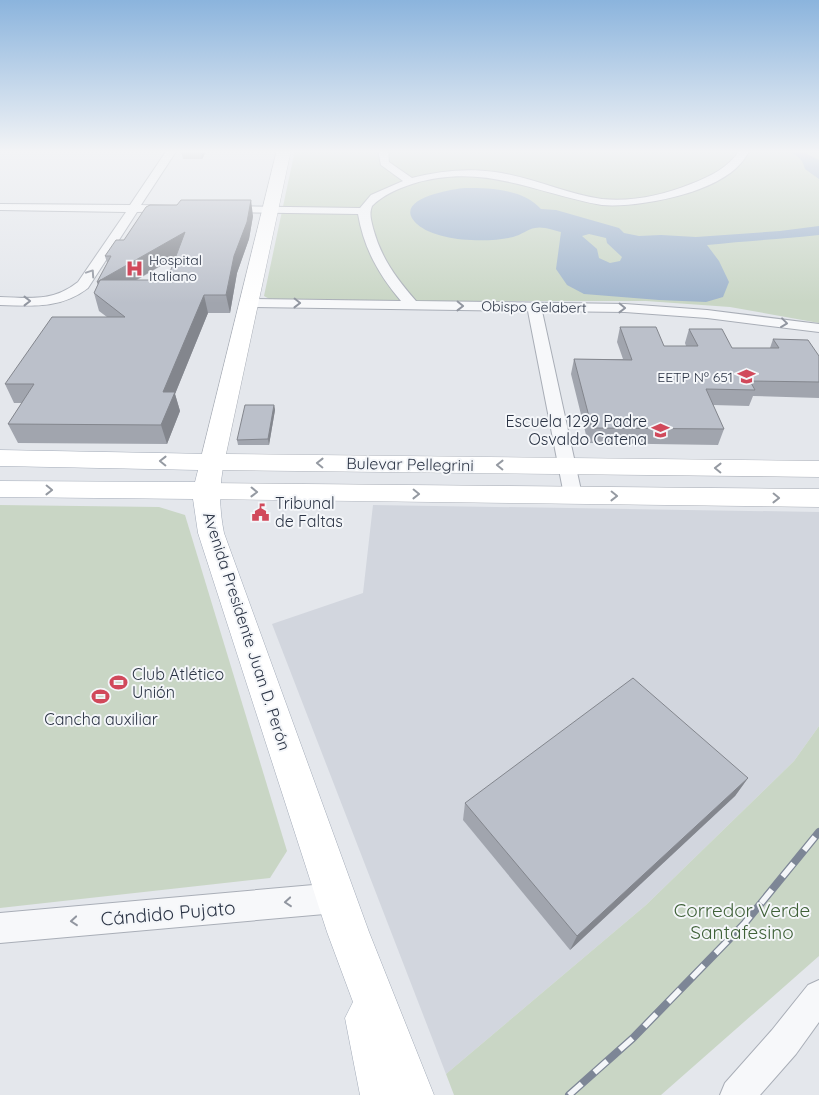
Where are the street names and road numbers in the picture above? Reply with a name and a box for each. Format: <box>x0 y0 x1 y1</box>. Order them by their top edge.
street label: Obispo Gelabert <box>481 297 587 317</box>
street label: Bulevar Pellegrini <box>346 453 474 475</box>
street label: Avenida Presidente Juan D. Perón <box>199 509 295 753</box>
street label: Cándido Pujato <box>100 895 236 931</box>

